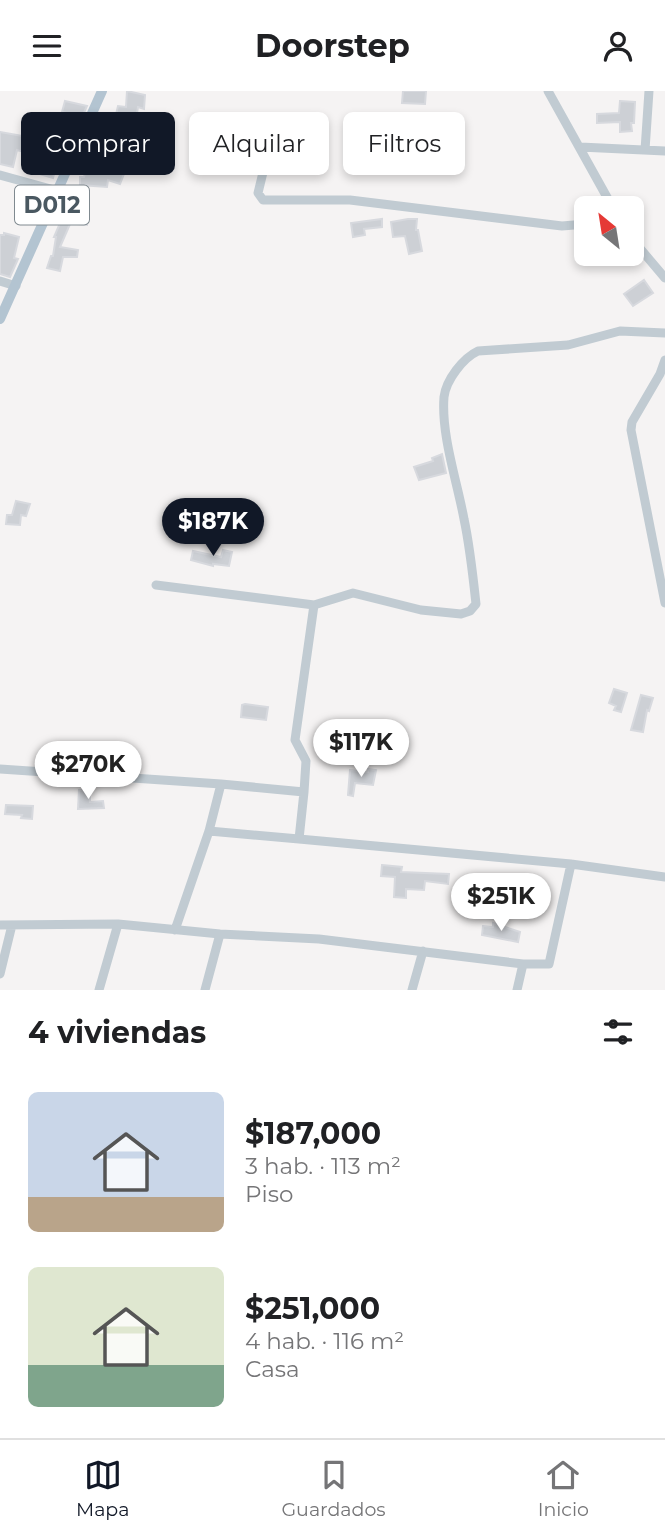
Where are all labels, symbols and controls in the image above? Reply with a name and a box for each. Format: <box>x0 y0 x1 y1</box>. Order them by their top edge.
text: Doorstep <box>255 26 410 65</box>
icon: menu <box>28 27 66 65</box>
icon: person <box>599 27 637 65</box>
chip: Comprar <box>21 112 175 175</box>
chip: Alquilar <box>189 112 329 175</box>
chip: Filtros <box>343 112 465 175</box>
road number: D012 <box>15 185 89 225</box>
north arrow <box>574 196 644 266</box>
map controls <box>574 196 644 266</box>
pin: $187K <box>164 498 262 558</box>
text: $187K <box>178 507 248 535</box>
pin: $117K <box>312 719 410 779</box>
text: $117K <box>329 728 393 756</box>
pin: $270K <box>39 741 137 801</box>
text: $270K <box>51 750 125 778</box>
pin: $251K <box>452 873 550 933</box>
text: $251K <box>467 882 535 910</box>
icon: filters <box>599 1013 637 1051</box>
text: 4 viviendas <box>28 1014 206 1051</box>
text: $187,000 <box>245 1115 381 1152</box>
icon: home <box>84 1120 168 1204</box>
text: 3 hab. · 113 m² <box>245 1152 401 1180</box>
text: Piso <box>245 1180 293 1208</box>
text: $251,000 <box>245 1290 380 1327</box>
icon: home <box>84 1295 168 1379</box>
text: 4 hab. · 116 m² <box>245 1327 404 1355</box>
text: Casa <box>245 1355 300 1383</box>
tab: Mapa <box>76 1456 129 1521</box>
tab: Guardados <box>281 1456 386 1521</box>
tab: Inicio <box>538 1456 589 1521</box>

